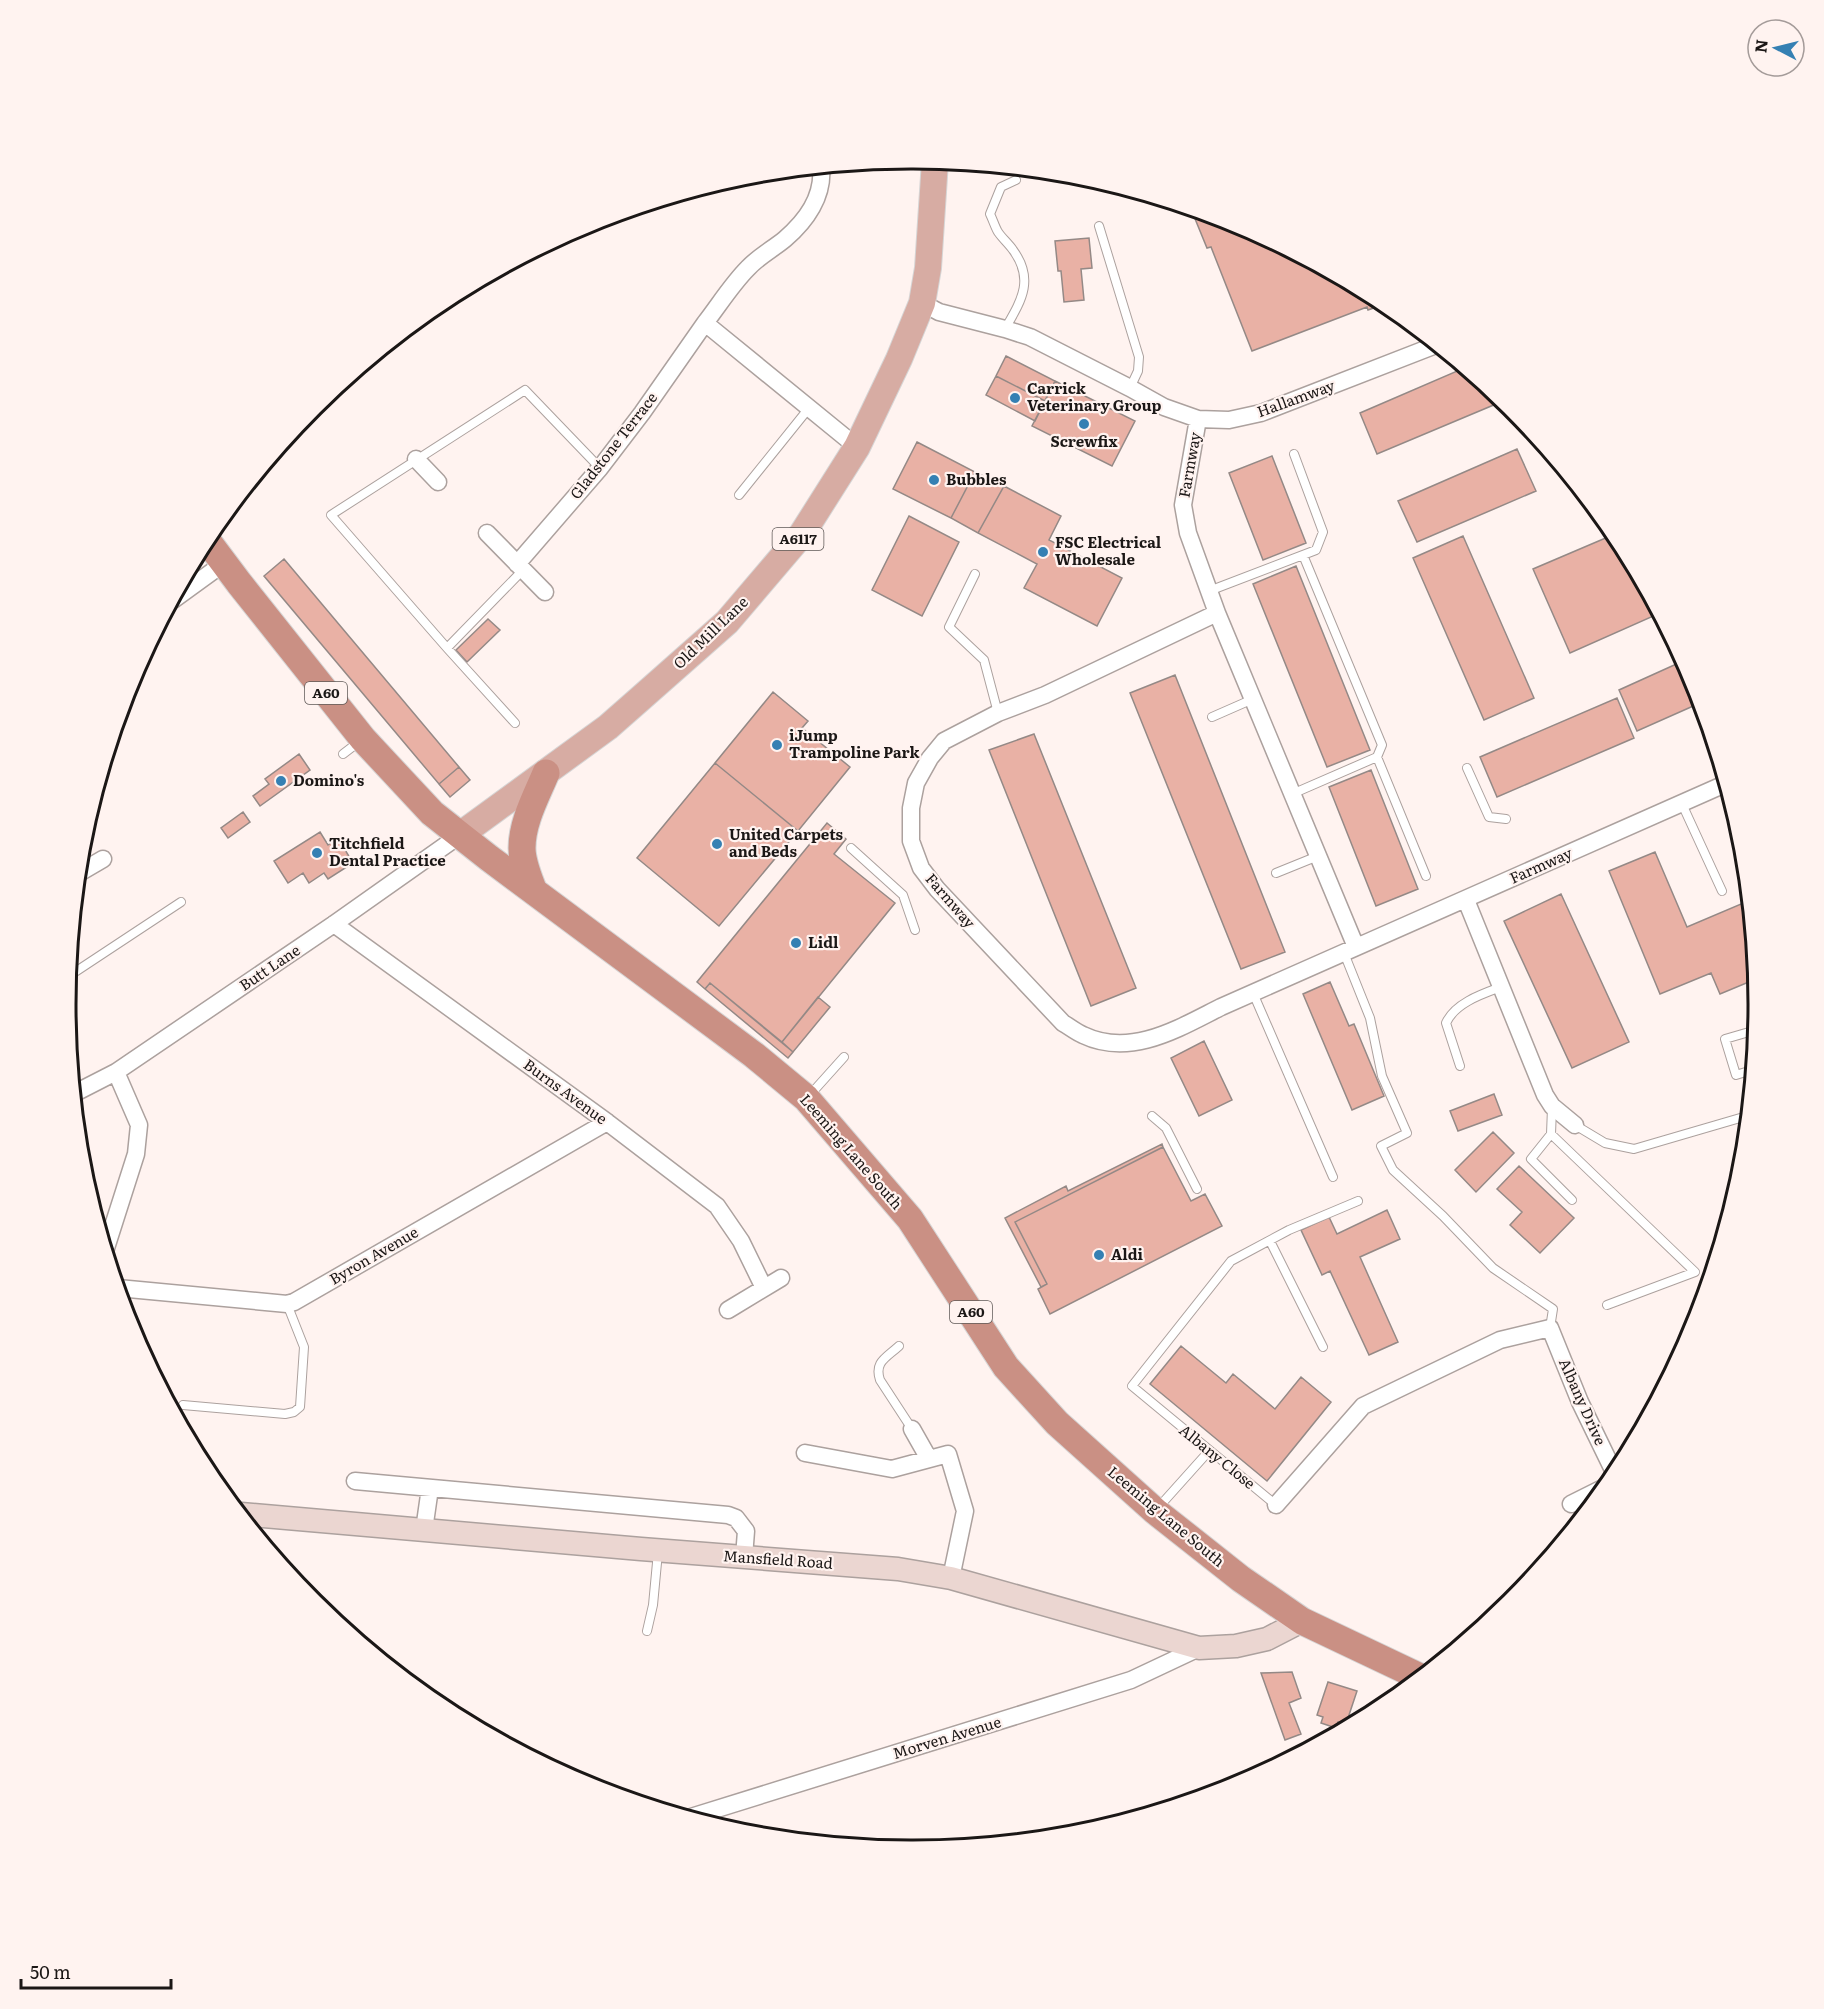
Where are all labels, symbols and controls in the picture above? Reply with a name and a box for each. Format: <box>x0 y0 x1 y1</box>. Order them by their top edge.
north arrow <box>1746 18 1806 78</box>
text: N <box>1747 38 1773 54</box>
street label: Hallamway <box>1253 373 1338 422</box>
place label: Carrick Veterinary Group <box>1027 376 1162 416</box>
street label: Gladstone Terrace <box>564 386 662 504</box>
marker: Carrick Veterinary Group <box>1008 391 1022 405</box>
marker: Screwfix <box>1077 417 1091 431</box>
place label: Screwfix <box>1051 429 1117 452</box>
street label: Farmway <box>1171 430 1206 499</box>
place label: Bubbles <box>946 467 1007 490</box>
marker: Bubbles <box>927 473 941 487</box>
road number: A6117 <box>772 528 824 550</box>
place label: FSC Electrical Wholesale <box>1055 530 1162 570</box>
marker: FSC Electrical Wholesale <box>1036 545 1050 559</box>
street label: Old Mill Lane <box>667 590 753 674</box>
road number: A60 <box>305 682 347 704</box>
place label: iJump Trampoline Park <box>789 723 920 763</box>
marker: iJump Trampoline Park <box>770 738 784 752</box>
place label: Domino's <box>293 768 365 791</box>
marker: Domino's <box>274 774 288 788</box>
place label: United Carpets and Beds <box>729 822 843 862</box>
place label: Titchfield Dental Practice <box>329 831 446 871</box>
marker: United Carpets and Beds <box>710 837 724 851</box>
street label: Farmway <box>1505 840 1576 889</box>
marker: Titchfield Dental Practice <box>310 846 324 860</box>
street label: Farmway <box>921 867 982 933</box>
place label: Lidl <box>808 930 839 953</box>
marker: Lidl <box>789 936 803 950</box>
street label: Butt Lane <box>234 938 304 996</box>
street label: Burns Avenue <box>519 1052 613 1129</box>
street label: Leeming Lane South <box>795 1088 909 1214</box>
street label: Byron Avenue <box>324 1220 422 1290</box>
place label: Aldi <box>1111 1242 1144 1265</box>
marker: Aldi <box>1092 1248 1106 1262</box>
road number: A60 <box>950 1301 992 1323</box>
street label: Albany Drive <box>1554 1354 1613 1449</box>
street label: Albany Close <box>1175 1418 1261 1494</box>
street label: Leeming Lane South <box>1103 1460 1231 1572</box>
street label: Mansfield Road <box>722 1543 834 1574</box>
street label: Morven Avenue <box>890 1709 1004 1764</box>
scale bar <box>21 1952 171 1990</box>
text: 50 m <box>30 1958 71 1985</box>

